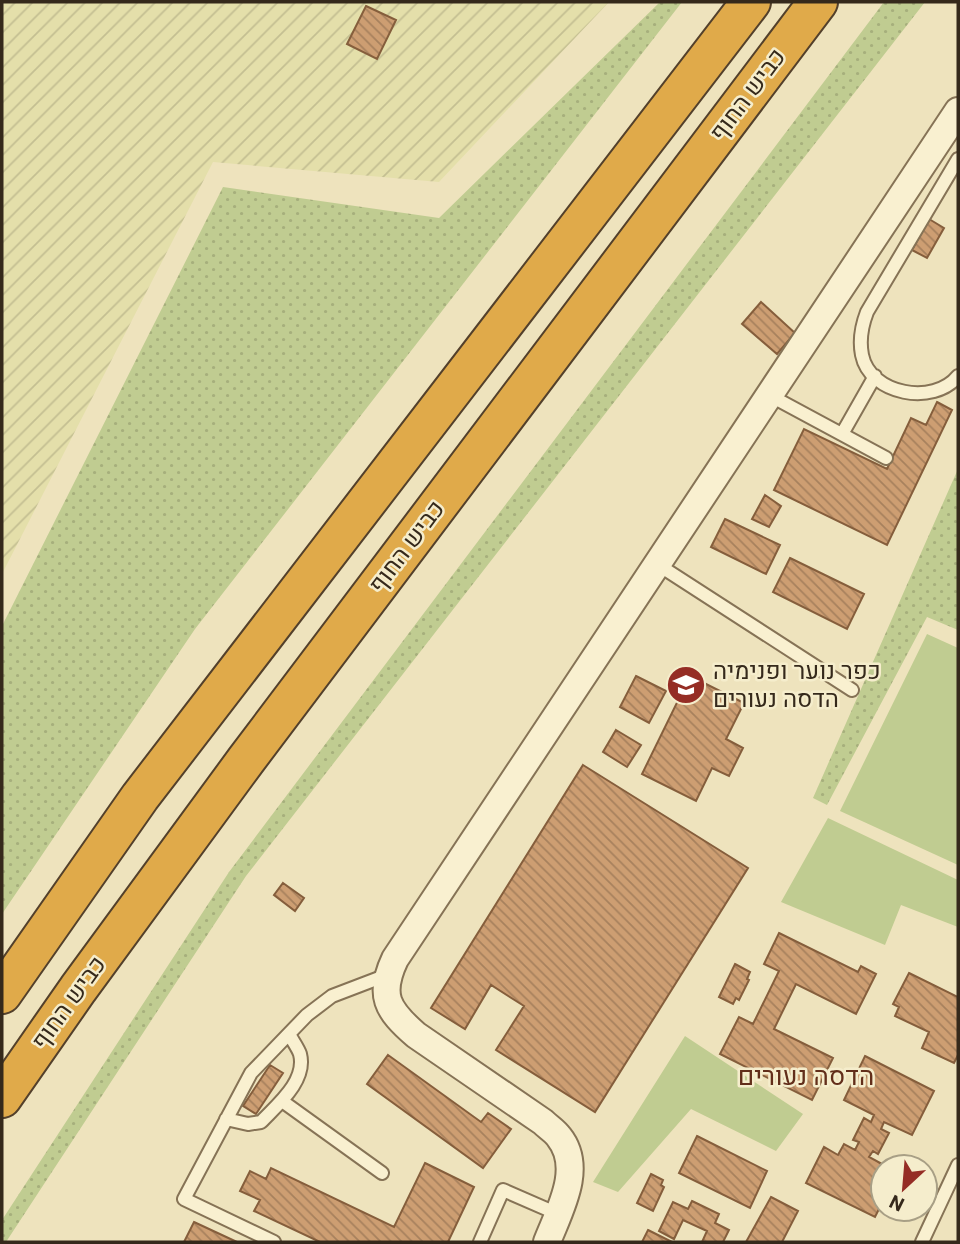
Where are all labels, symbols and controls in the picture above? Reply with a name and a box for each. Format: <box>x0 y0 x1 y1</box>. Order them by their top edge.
street label: כביש החוף <box>702 41 794 149</box>
street label: כביש החוף <box>361 493 453 601</box>
place label: כפר נוער ופנימיה הדסה נעורים <box>713 654 881 717</box>
school or university icon: כפר נוער ופנימיה הדסה נעורים <box>665 664 707 706</box>
street label: כביש החוף <box>23 949 115 1057</box>
district label: הדסה נעורים <box>738 1058 874 1096</box>
north arrow <box>869 1153 939 1223</box>
text: N <box>885 1187 909 1218</box>

